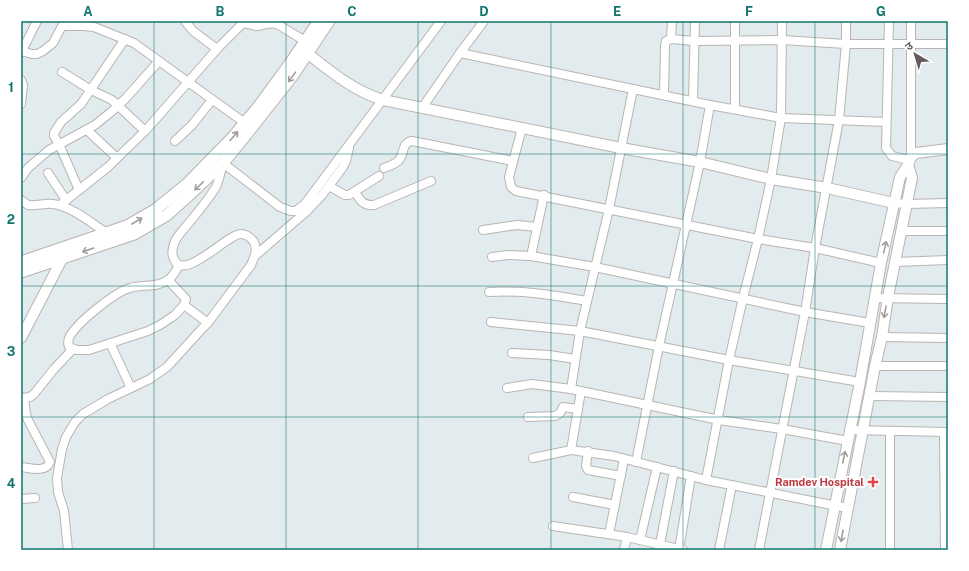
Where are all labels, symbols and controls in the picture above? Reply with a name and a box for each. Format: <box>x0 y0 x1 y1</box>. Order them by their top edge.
text: A <box>83 4 93 19</box>
text: B <box>216 4 225 19</box>
text: C <box>347 4 357 19</box>
text: D <box>479 4 489 19</box>
text: E <box>613 4 621 19</box>
text: F <box>745 4 753 19</box>
text: G <box>876 4 886 19</box>
north arrow <box>895 34 935 74</box>
text: उ <box>903 39 916 53</box>
one-way arrow <box>288 71 296 82</box>
text: 1 <box>8 80 14 95</box>
one-way arrow <box>230 130 239 141</box>
one-way arrow <box>194 181 204 191</box>
text: 2 <box>7 212 15 227</box>
one-way arrow <box>131 216 143 224</box>
one-way arrow <box>881 241 889 254</box>
one-way arrow <box>81 247 94 254</box>
one-way arrow <box>881 306 889 319</box>
text: 3 <box>7 344 16 359</box>
one-way arrow <box>841 451 849 464</box>
text: 4 <box>7 476 16 491</box>
place label: Ramdev Hospital <box>775 476 864 488</box>
marker: Ramdev Hospital <box>867 476 879 488</box>
one-way arrow <box>838 529 846 542</box>

